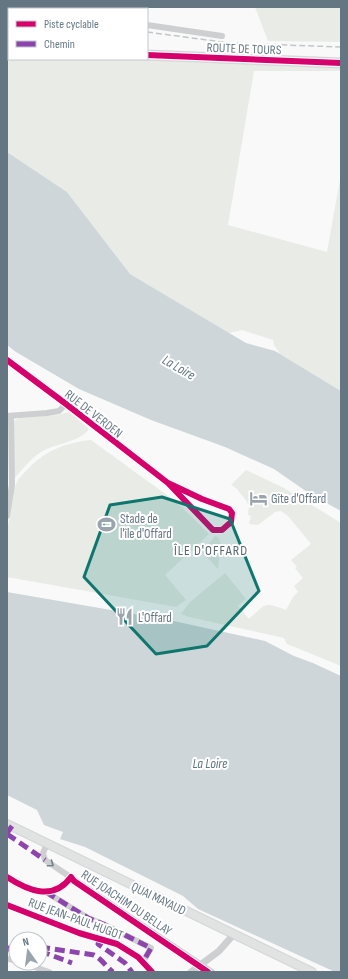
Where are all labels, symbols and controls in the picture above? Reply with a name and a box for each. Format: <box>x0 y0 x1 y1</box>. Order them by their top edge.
legend <box>8 8 148 60</box>
text: Piste cyclable <box>44 17 99 32</box>
text: Chemin <box>44 37 75 52</box>
street label: ROUTE DE TOURS <box>206 40 282 58</box>
water label: La Loire <box>159 351 199 384</box>
street label: RUE DE VERDEN <box>61 386 126 441</box>
hotel icon: Gîte d'Offard <box>248 488 268 508</box>
place label: Gîte d'Offard <box>271 491 326 507</box>
place label: Stade de l'île d'Offard <box>120 511 172 542</box>
sports icon: Stade de l'île d'Offard <box>97 515 117 535</box>
district label: ÎLE D'OFFARD <box>173 542 248 559</box>
restaurant icon: L'Offard <box>115 607 135 627</box>
place label: L'Offard <box>138 610 172 626</box>
water label: La Loire <box>192 755 228 772</box>
one-way arrow <box>46 859 53 866</box>
street label: RUE JOACHIM DU BELLAY <box>78 867 175 939</box>
street label: QUAI MAYAUD <box>129 879 189 919</box>
street label: RUE JEAN-PAUL HUGOT <box>27 894 125 942</box>
north arrow <box>8 931 48 971</box>

